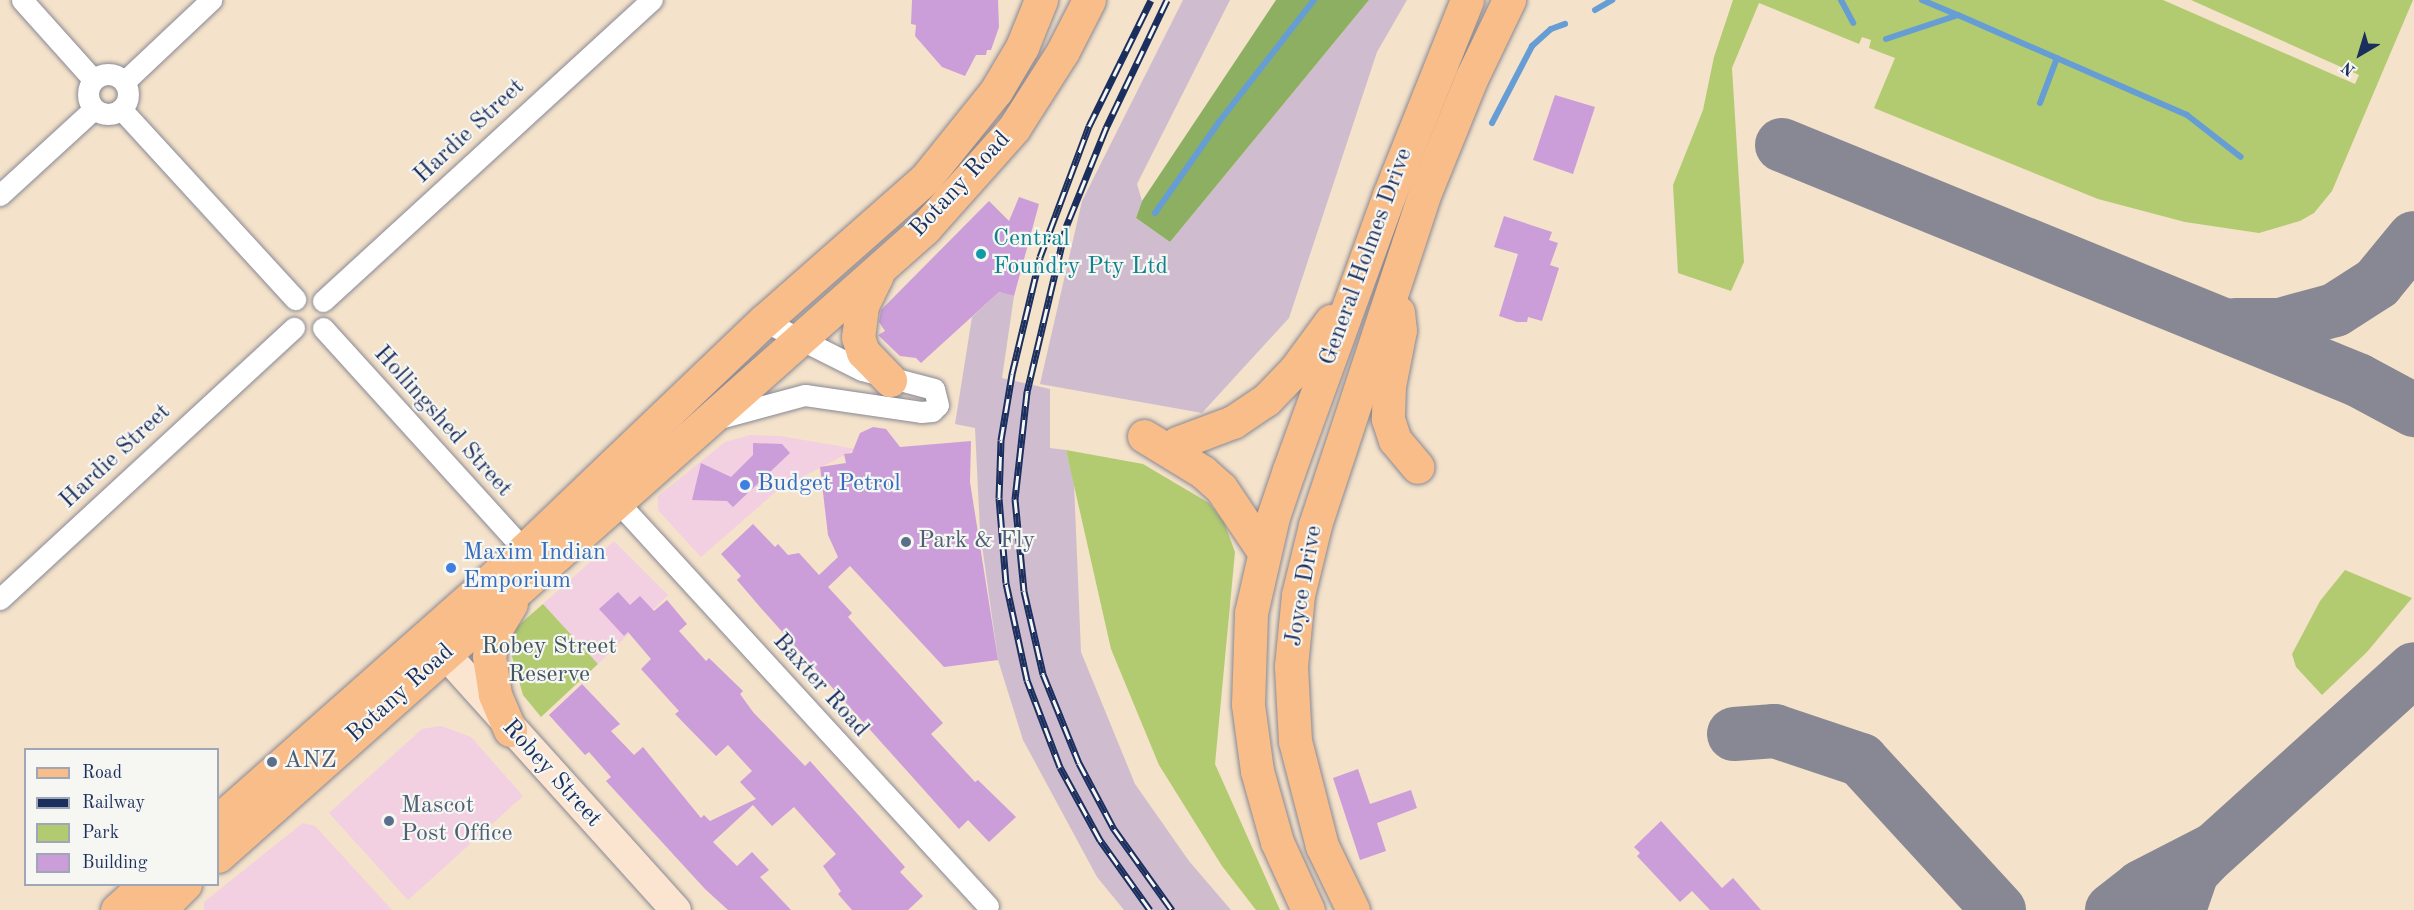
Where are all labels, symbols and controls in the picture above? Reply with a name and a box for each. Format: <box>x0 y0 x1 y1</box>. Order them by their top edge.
north arrow <box>2330 24 2390 84</box>
text: N <box>2339 58 2359 78</box>
street label: Hardie Street <box>409 73 531 191</box>
street label: Botany Road <box>905 126 1017 244</box>
street label: General Holmes Drive <box>1314 144 1420 370</box>
place label: Central Foundry Pty Ltd <box>993 226 1168 282</box>
marker: Central Foundry Pty Ltd <box>974 247 988 261</box>
street label: Hollingshed Street <box>367 340 517 504</box>
street label: Hardie Street <box>55 398 177 516</box>
place label: Budget Petrol <box>757 471 901 499</box>
marker: Budget Petrol <box>738 478 752 492</box>
street label: Joyce Drive <box>1280 523 1330 649</box>
place label: Park & Fly <box>918 528 1035 556</box>
marker: Park & Fly <box>899 535 913 549</box>
place label: Maxim Indian Emporium <box>463 540 606 596</box>
marker: Maxim Indian Emporium <box>444 561 458 575</box>
street label: Baxter Road <box>766 628 874 744</box>
park label: Robey Street Reserve <box>481 634 617 690</box>
street label: Botany Road <box>341 638 461 750</box>
street label: Robey Street <box>495 714 607 834</box>
legend <box>24 748 219 886</box>
place label: ANZ <box>284 748 336 776</box>
marker: ANZ <box>265 755 279 769</box>
text: Road <box>82 764 122 782</box>
place label: Mascot Post Office <box>401 793 512 849</box>
text: Railway <box>82 794 145 812</box>
marker: Mascot Post Office <box>382 814 396 828</box>
text: Park <box>82 824 119 842</box>
text: Building <box>82 854 147 872</box>

